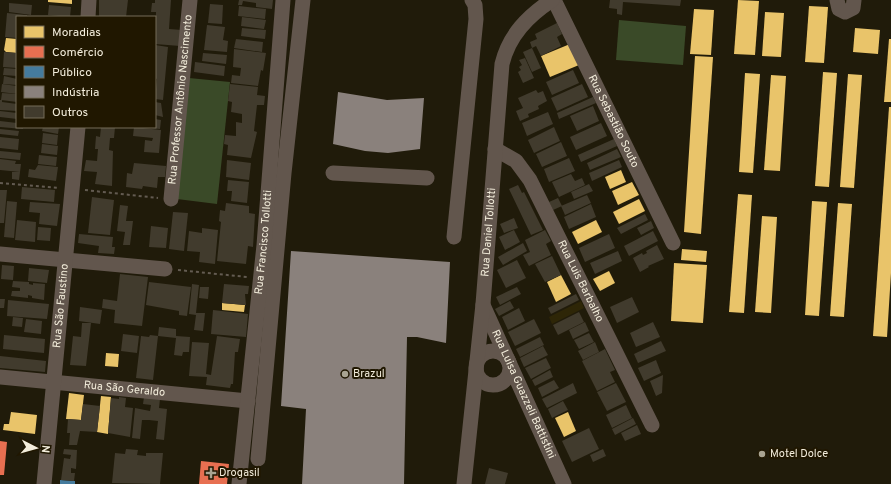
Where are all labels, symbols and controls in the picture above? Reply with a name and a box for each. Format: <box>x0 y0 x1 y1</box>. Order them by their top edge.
street label: Rua Professor Antônio Nascimento <box>165 14 196 185</box>
legend <box>16 16 156 128</box>
text: Moradias <box>52 25 101 41</box>
text: Comércio <box>52 45 104 61</box>
text: Público <box>52 65 92 81</box>
street label: Rua Sebastião Souto <box>585 73 642 170</box>
text: Indústria <box>52 85 99 101</box>
text: Outros <box>52 105 88 121</box>
street label: Rua Daniel Tollotti <box>478 187 499 277</box>
street label: Rua Francisco Tollotti <box>252 189 275 295</box>
street label: Rua Luis Barbalho <box>554 238 607 325</box>
street label: Rua São Faustino <box>50 263 72 349</box>
street label: Rua Luisa Guazzeli Battistini <box>488 328 559 461</box>
place label: Brazul <box>353 367 385 381</box>
marker: Brazul <box>340 369 350 379</box>
street label: Rua São Geraldo <box>83 378 166 400</box>
north arrow <box>16 428 56 468</box>
text: N <box>38 444 52 454</box>
place label: Motel Dolce <box>770 447 828 461</box>
marker: Motel Dolce <box>757 449 767 459</box>
place label: Drogasil <box>219 466 260 480</box>
marker: Drogasil <box>206 468 216 478</box>

